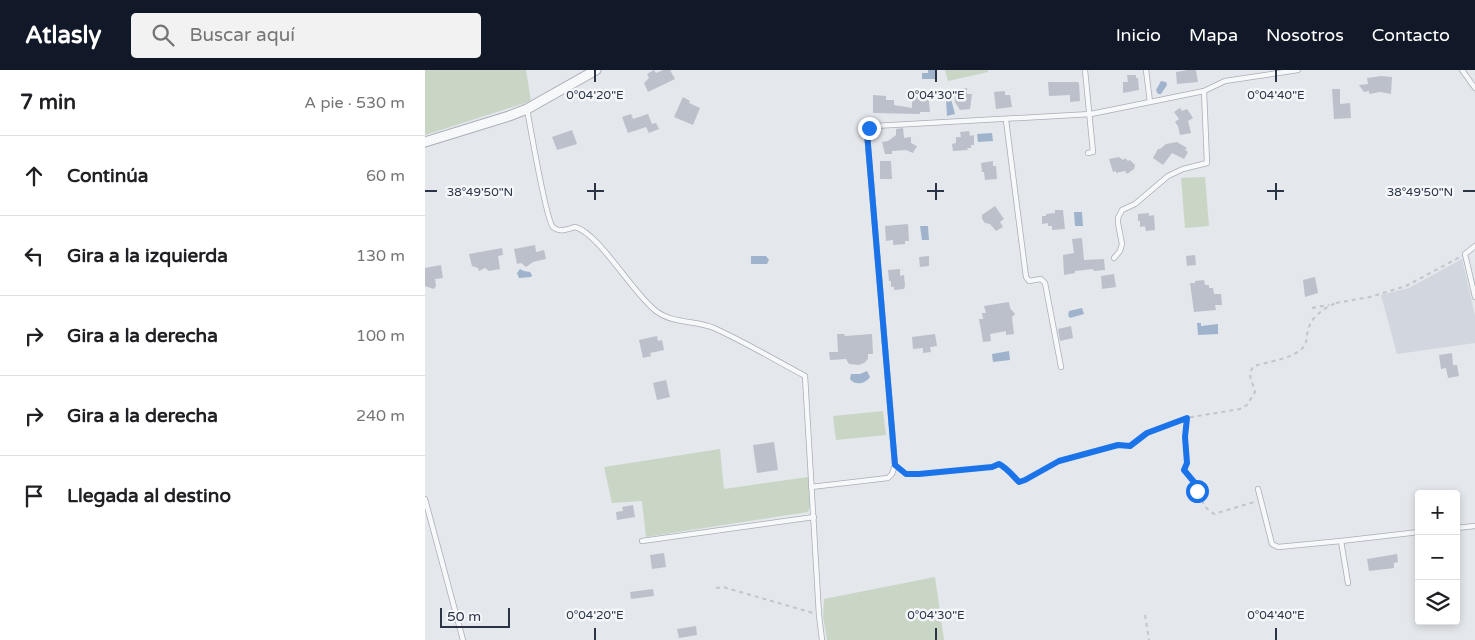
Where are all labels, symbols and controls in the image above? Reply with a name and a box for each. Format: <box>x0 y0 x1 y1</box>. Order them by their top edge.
search box <box>131 13 481 58</box>
text: Atlasly <box>25 21 101 50</box>
icon: search <box>149 21 177 49</box>
text: Buscar aquí <box>189 24 295 46</box>
text: Inicio <box>1116 24 1161 46</box>
text: Mapa <box>1189 24 1238 46</box>
text: Nosotros <box>1266 24 1344 46</box>
text: Contacto <box>1372 24 1450 46</box>
text: 0°04'20"E <box>566 88 624 102</box>
text: 0°04'30"E <box>907 88 965 102</box>
text: 0°04'40"E <box>1247 88 1305 102</box>
text: 7 min <box>20 90 76 115</box>
text: A pie · 530 m <box>304 93 405 113</box>
route end <box>858 117 881 140</box>
icon: ahead <box>20 162 48 190</box>
text: Continúa <box>67 165 149 187</box>
text: 60 m <box>366 166 405 186</box>
text: 38°49'50"N <box>447 185 513 199</box>
text: 38°49'50"N <box>1387 185 1453 199</box>
icon: left <box>20 242 48 270</box>
text: Gira a la izquierda <box>67 245 228 267</box>
text: 130 m <box>356 246 405 266</box>
icon: right <box>20 322 48 350</box>
text: Gira a la derecha <box>67 325 218 347</box>
text: 100 m <box>356 326 405 346</box>
icon: right <box>20 402 48 430</box>
text: Gira a la derecha <box>67 405 218 427</box>
text: 240 m <box>356 406 405 426</box>
route start <box>1186 480 1209 503</box>
icon: arrive <box>20 482 48 510</box>
text: Llegada al destino <box>67 485 231 507</box>
map controls <box>1415 490 1460 625</box>
button: + <box>1415 490 1460 535</box>
button: − <box>1415 535 1460 580</box>
button: layers <box>1415 580 1460 625</box>
scale bar <box>440 605 510 628</box>
text: 50 m <box>447 608 481 625</box>
text: 0°04'20"E <box>566 608 624 622</box>
text: 0°04'30"E <box>907 608 965 622</box>
text: 0°04'40"E <box>1247 608 1305 622</box>

